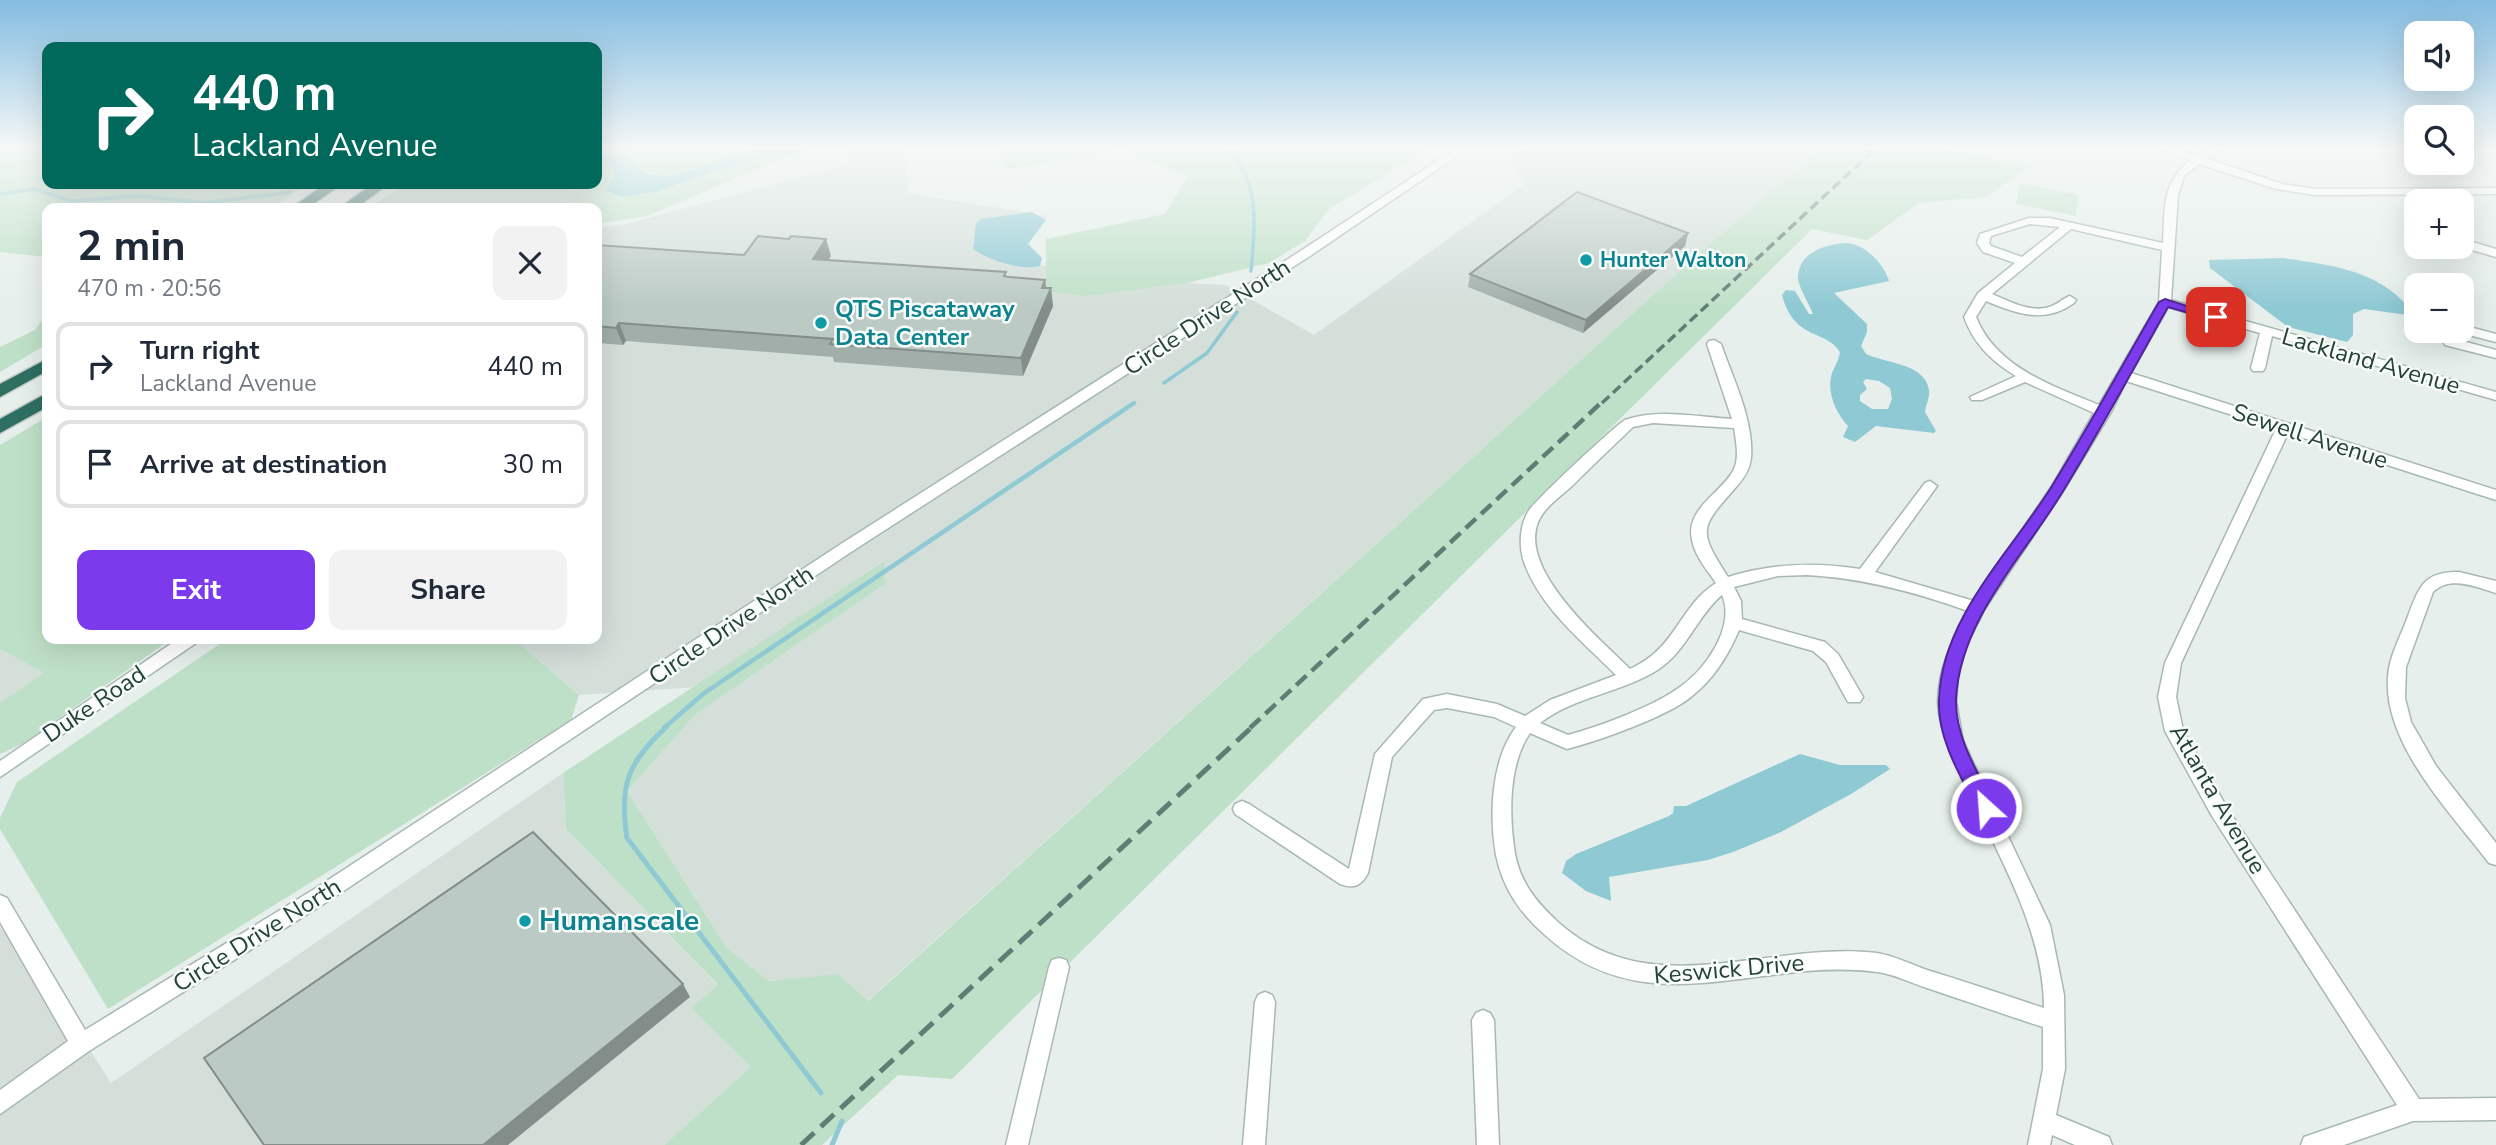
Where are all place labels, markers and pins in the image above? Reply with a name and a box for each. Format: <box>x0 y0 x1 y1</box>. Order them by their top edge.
place label: Hunter Walton <box>1600 246 1746 274</box>
marker: Hunter Walton <box>1578 252 1594 268</box>
pin <box>2186 287 2246 347</box>
place label: QTS Piscataway Data Center <box>835 293 1015 353</box>
marker: QTS Piscataway Data Center <box>813 315 829 331</box>
place label: Humanscale <box>539 902 699 940</box>
marker: Humanscale <box>517 913 533 929</box>

